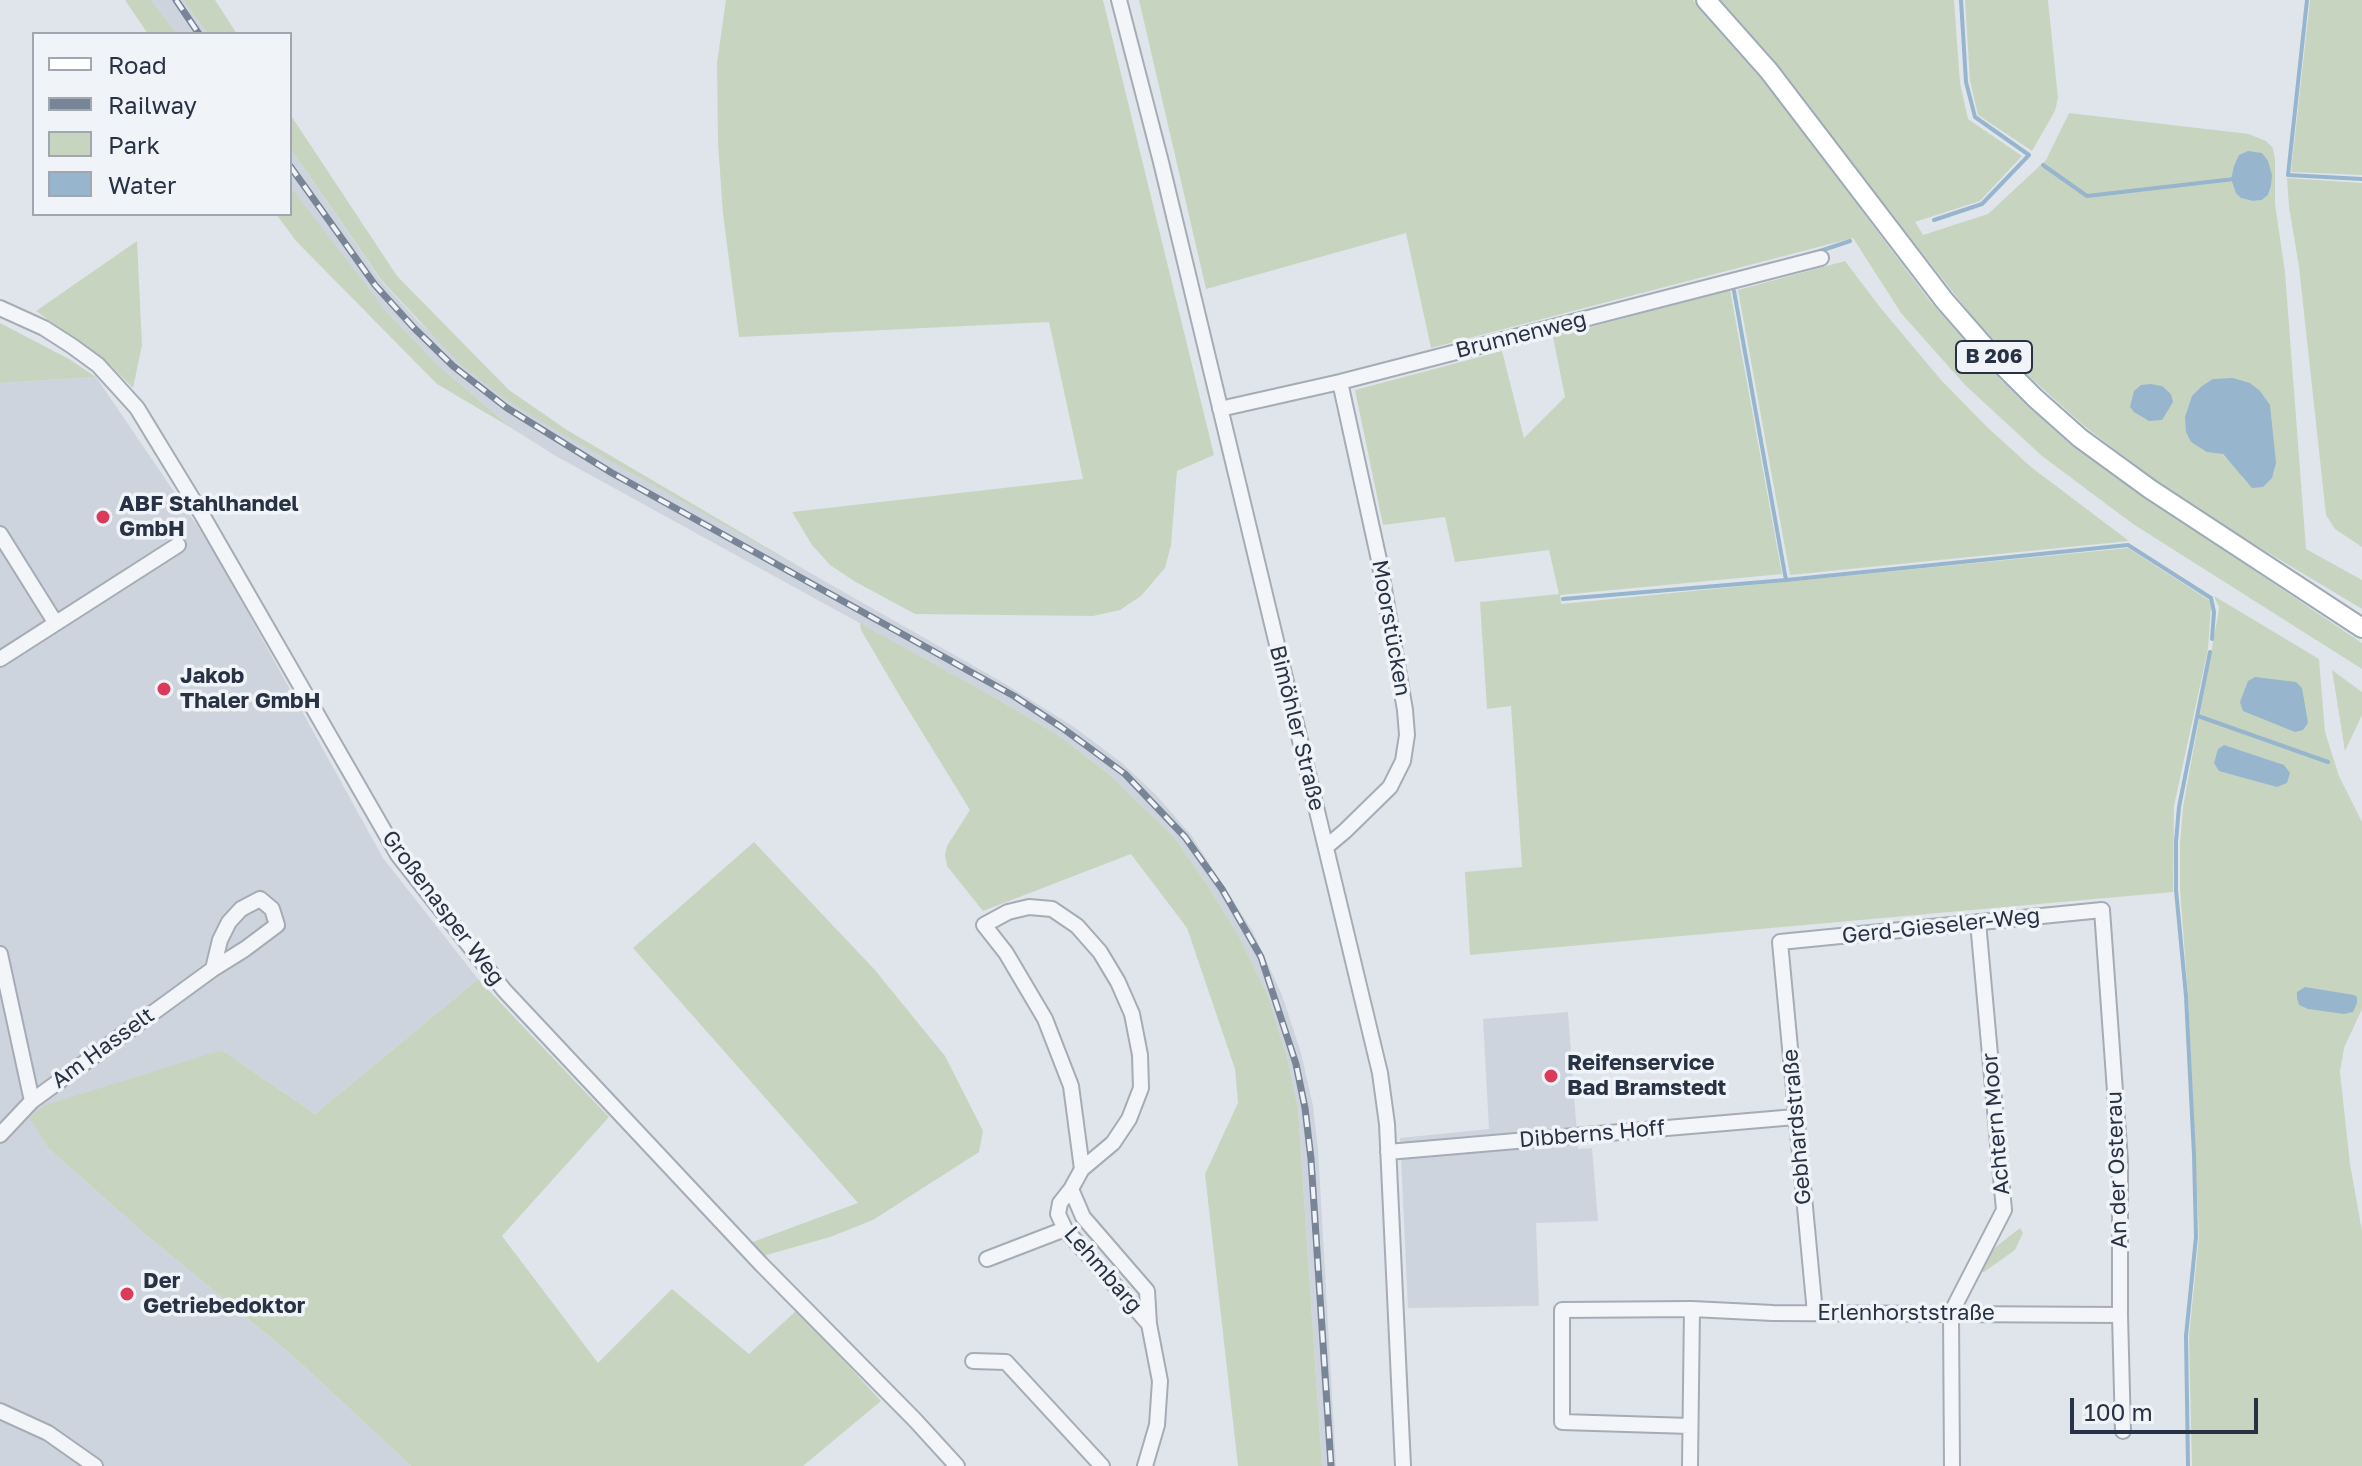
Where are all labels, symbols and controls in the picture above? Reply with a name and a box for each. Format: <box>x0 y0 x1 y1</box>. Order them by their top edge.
legend <box>32 32 292 216</box>
text: Road <box>108 50 167 79</box>
text: Railway <box>108 90 197 119</box>
text: Park <box>108 130 160 159</box>
text: Water <box>108 170 176 199</box>
street label: Brunnenweg <box>1453 306 1589 364</box>
road number: B 206 <box>1956 341 2032 373</box>
place label: ABF Stahlhandel GmbH <box>119 491 299 542</box>
marker: ABF Stahlhandel GmbH <box>94 508 112 526</box>
street label: Moorstücken <box>1366 558 1416 698</box>
street label: Bimöhler Straße <box>1264 643 1330 813</box>
place label: Jakob Thaler GmbH <box>180 663 320 714</box>
marker: Jakob Thaler GmbH <box>155 680 173 698</box>
street label: Großenasper Weg <box>376 825 510 991</box>
street label: Gerd-Gieseler-Weg <box>1841 902 2041 950</box>
street label: Am Hasselt <box>47 1002 159 1094</box>
street label: Gebhardstraße <box>1777 1048 1817 1206</box>
place label: Reifenservice Bad Bramstedt <box>1567 1050 1726 1102</box>
street label: Achtern Moor <box>1977 1052 2015 1196</box>
marker: Reifenservice Bad Bramstedt <box>1542 1067 1560 1085</box>
street label: An der Osterau <box>2101 1091 2133 1249</box>
street label: Dibberns Hoff <box>1518 1114 1666 1154</box>
street label: Lehmbarg <box>1058 1221 1148 1319</box>
place label: Der Getriebedoktor <box>143 1268 305 1320</box>
marker: Der Getriebedoktor <box>118 1285 136 1303</box>
street label: Erlenhorststraße <box>1817 1300 1995 1326</box>
scale bar <box>2074 1382 2262 1432</box>
text: 100 m <box>2084 1397 2153 1426</box>

